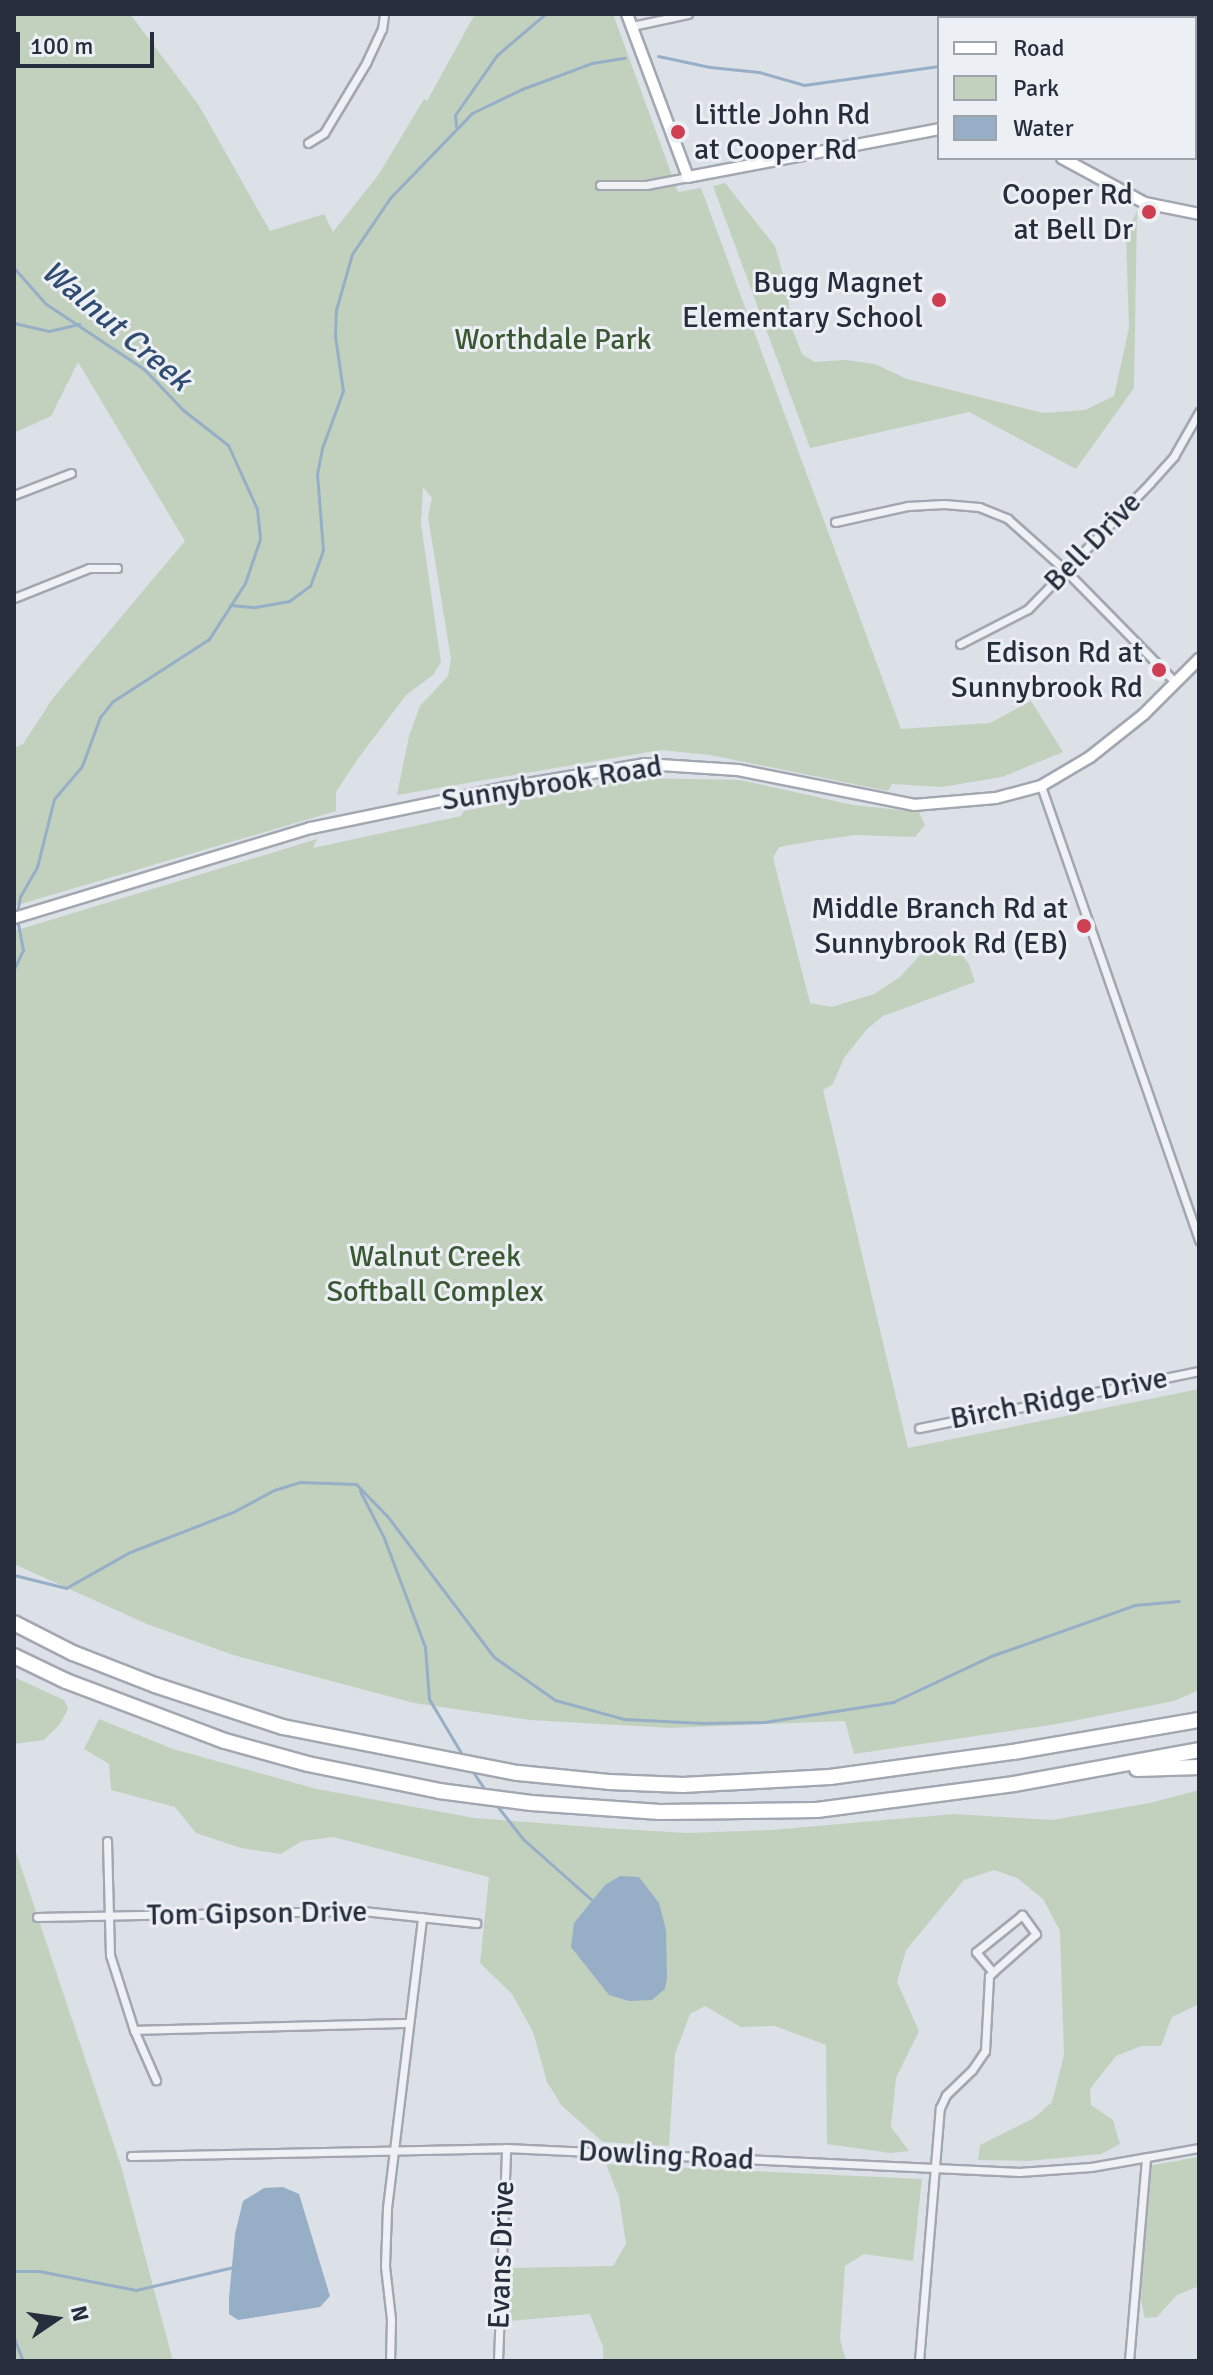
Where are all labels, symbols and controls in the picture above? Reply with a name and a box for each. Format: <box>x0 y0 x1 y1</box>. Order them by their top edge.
scale bar <box>20 16 158 66</box>
legend <box>937 16 1197 160</box>
text: 100 m <box>30 31 93 61</box>
text: Road <box>1013 33 1064 63</box>
text: Park <box>1013 73 1059 103</box>
place label: Little John Rd at Cooper Rd <box>694 97 870 168</box>
text: Water <box>1013 113 1073 143</box>
marker: Little John Rd at Cooper Rd <box>669 123 687 141</box>
place label: Cooper Rd at Bell Dr <box>1002 177 1133 248</box>
marker: Cooper Rd at Bell Dr <box>1140 203 1158 221</box>
water label: Walnut Creek <box>33 252 199 400</box>
place label: Bugg Magnet Elementary School <box>682 265 923 336</box>
marker: Bugg Magnet Elementary School <box>930 291 948 309</box>
park label: Worthdale Park <box>454 322 652 358</box>
street label: Bell Drive <box>1037 485 1149 599</box>
place label: Edison Rd at Sunnybrook Rd <box>951 635 1143 706</box>
marker: Edison Rd at Sunnybrook Rd <box>1150 661 1168 679</box>
street label: Sunnybrook Road <box>439 749 665 819</box>
place label: Middle Branch Rd at Sunnybrook Rd (EB) <box>811 891 1068 962</box>
marker: Middle Branch Rd at Sunnybrook Rd (EB) <box>1075 917 1093 935</box>
park label: Walnut Creek Softball Complex <box>326 1239 544 1310</box>
street label: Birch Ridge Drive <box>947 1360 1171 1438</box>
street label: Tom Gipson Drive <box>146 1894 368 1934</box>
street label: Dowling Road <box>577 2133 755 2179</box>
street label: Evans Drive <box>481 2180 523 2330</box>
north arrow <box>16 2279 96 2359</box>
text: N <box>65 2303 95 2324</box>

